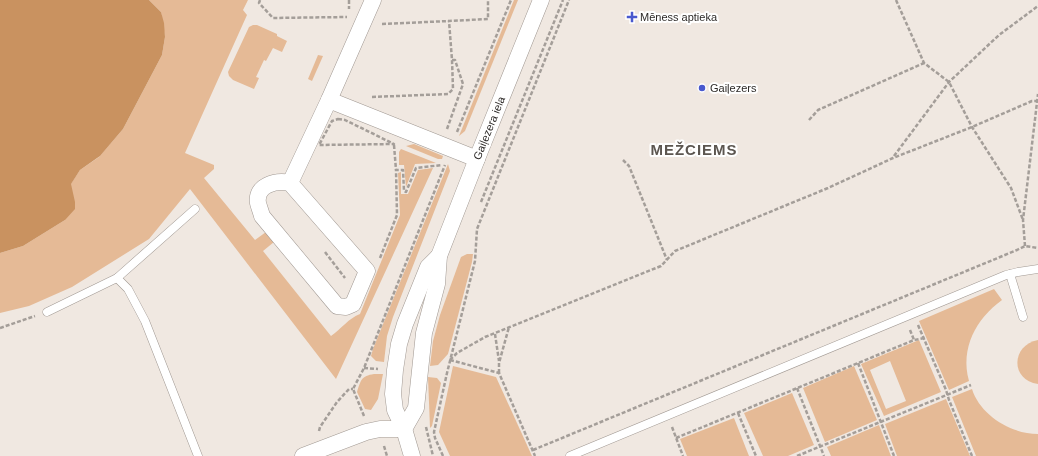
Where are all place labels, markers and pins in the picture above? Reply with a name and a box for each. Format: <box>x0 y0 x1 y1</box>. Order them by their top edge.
place label: Mēness aptieka <box>640 11 718 23</box>
marker: Mēness aptieka <box>627 12 637 22</box>
place label: Gaiļezers <box>710 82 757 94</box>
marker: Gaiļezers <box>697 83 707 93</box>

